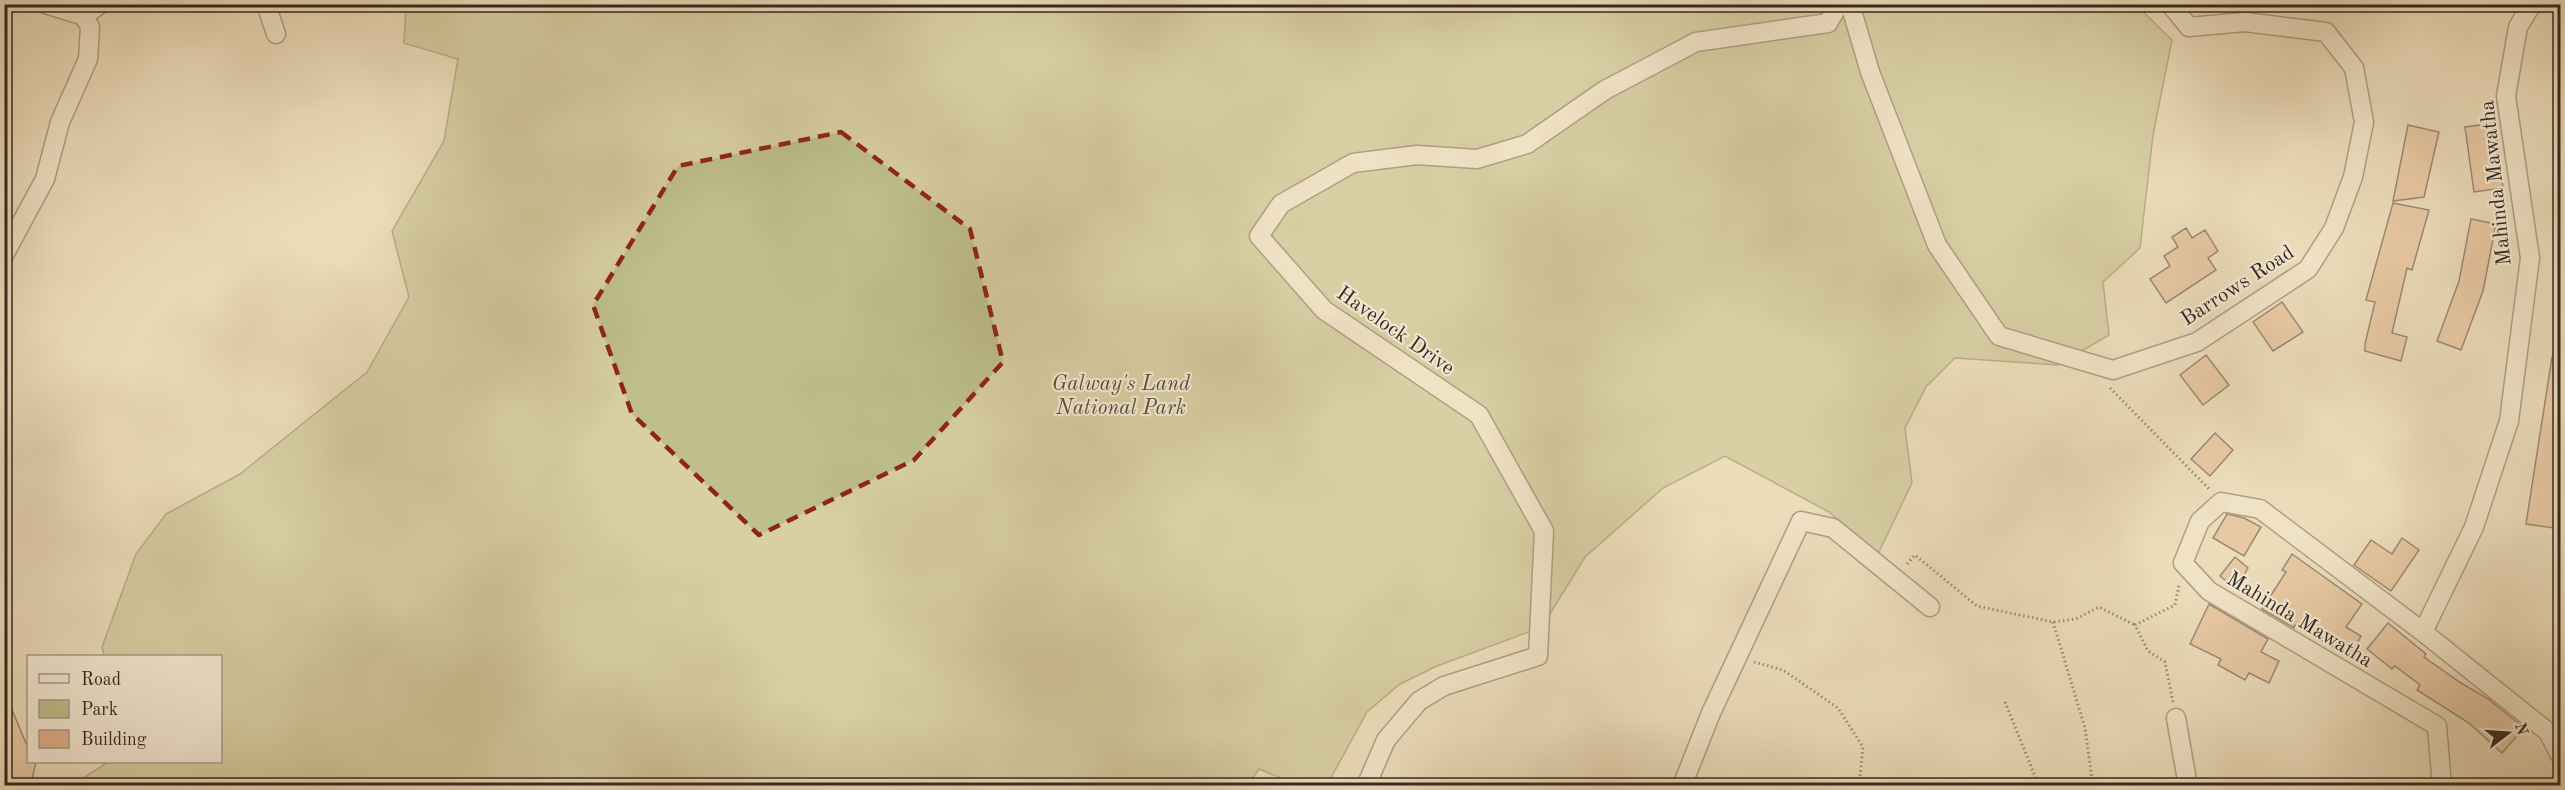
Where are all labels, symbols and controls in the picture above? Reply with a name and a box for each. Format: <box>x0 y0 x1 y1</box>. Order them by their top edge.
street label: Mahinda Mawatha <box>2477 99 2516 267</box>
street label: Barrows Road <box>2177 242 2298 331</box>
street label: Havelock Drive <box>1332 283 1458 380</box>
park label: Galway's Land National Park <box>1052 374 1191 419</box>
street label: Mahinda Mawatha <box>2223 568 2376 672</box>
legend <box>27 655 222 763</box>
text: Road <box>81 671 121 689</box>
text: Park <box>81 701 118 719</box>
north arrow <box>2478 703 2538 763</box>
text: N <box>2511 721 2530 738</box>
text: Building <box>81 731 147 749</box>

